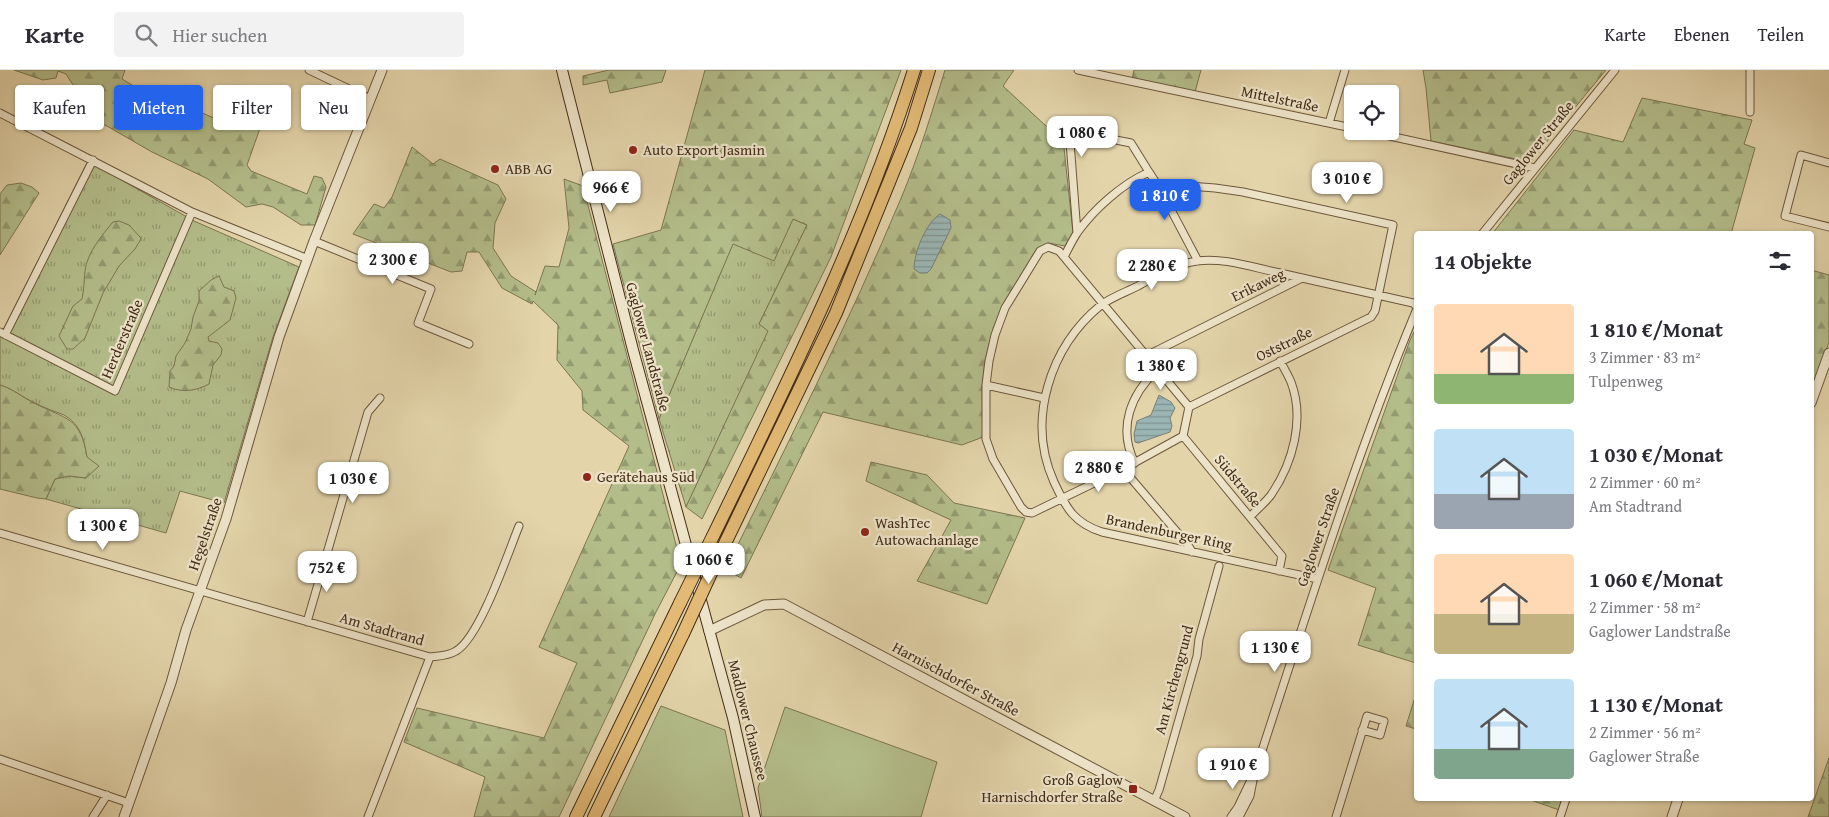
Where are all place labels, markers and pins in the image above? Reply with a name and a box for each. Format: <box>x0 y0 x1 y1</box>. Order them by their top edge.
pin: 1 080 € <box>1036 116 1128 158</box>
place label: Auto Export Jasmin <box>643 139 765 160</box>
marker: Auto Export Jasmin <box>627 144 639 156</box>
place label: ABB AG <box>505 158 552 179</box>
pin: 3 010 € <box>1301 162 1393 204</box>
marker: ABB AG <box>489 163 501 175</box>
pin: 966 € <box>576 170 646 213</box>
pin: 1 810 € <box>1119 178 1211 221</box>
pin: 2 300 € <box>347 242 439 285</box>
pin: 2 280 € <box>1106 248 1198 291</box>
pin: 1 380 € <box>1115 348 1207 391</box>
pin: 2 880 € <box>1053 450 1145 493</box>
pin: 1 030 € <box>307 462 399 504</box>
place label: Gerätehaus Süd <box>597 466 695 487</box>
marker: Gerätehaus Süd <box>581 471 593 483</box>
pin: 1 300 € <box>57 508 149 551</box>
place label: WashTec Autowachanlage <box>875 512 979 550</box>
marker: WashTec Autowachanlage <box>859 526 871 538</box>
pin: 1 060 € <box>663 542 755 585</box>
pin: 752 € <box>292 550 362 593</box>
pin: 1 130 € <box>1229 630 1321 673</box>
pin: 1 910 € <box>1187 748 1279 790</box>
place label: Groß Gaglow Harnischdorfer Straße <box>982 769 1123 807</box>
marker: Groß Gaglow Harnischdorfer Straße <box>1127 783 1139 795</box>

